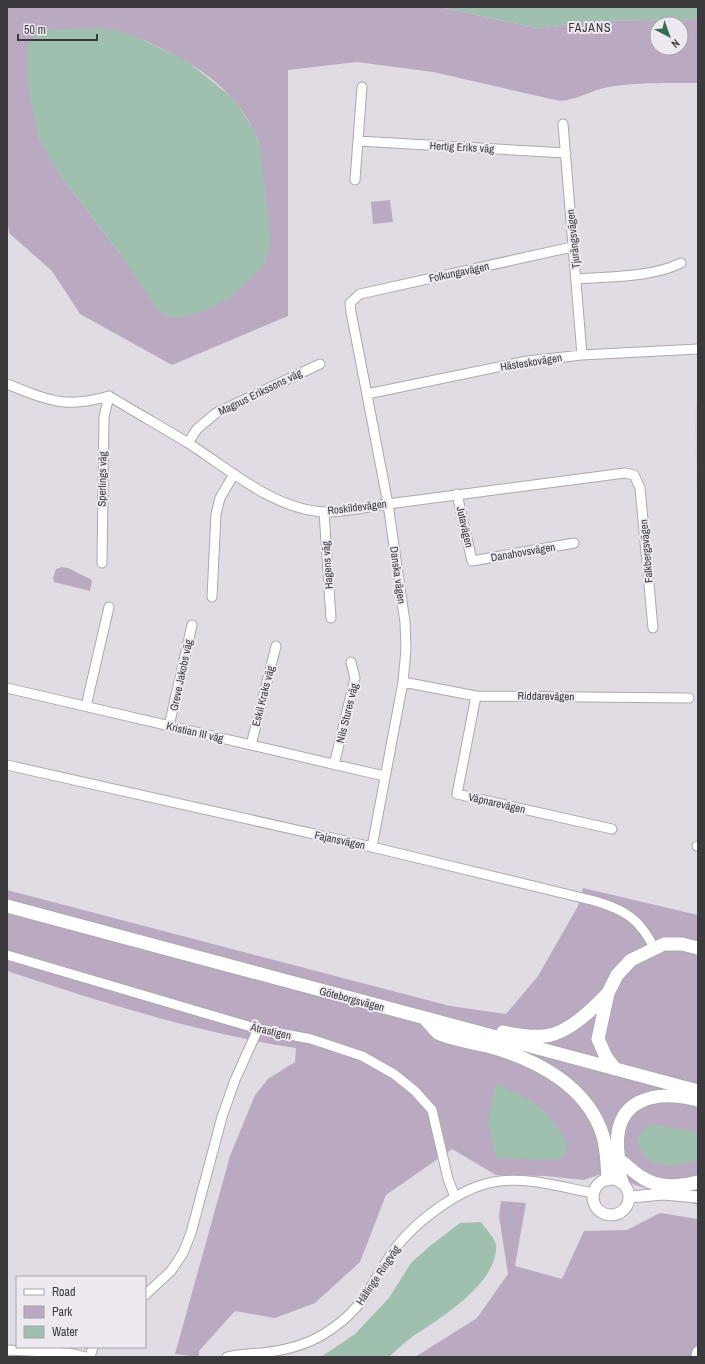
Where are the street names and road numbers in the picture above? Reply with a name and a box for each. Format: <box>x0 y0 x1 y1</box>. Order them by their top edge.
street label: Hertig Eriks väg <box>429 138 495 156</box>
street label: Tjurängsvägen <box>563 209 583 269</box>
street label: Folkungavägen <box>428 259 490 285</box>
street label: Hästeskovägen <box>499 350 563 374</box>
street label: Magnus Erikssons väg <box>216 366 304 418</box>
street label: Sperlings väg <box>95 451 109 507</box>
street label: Roskildevägen <box>327 496 387 518</box>
street label: Jutavägen <box>453 505 477 549</box>
street label: Falkbergsvägen <box>636 519 656 583</box>
street label: Danahovsvägen <box>490 539 556 565</box>
street label: Hagens väg <box>318 541 336 589</box>
street label: Danska vägen <box>387 545 409 605</box>
street label: Greve Jakobs väg <box>167 638 195 712</box>
street label: Eskil Kraks väg <box>249 664 277 728</box>
street label: Nils Stures väg <box>333 682 361 744</box>
street label: Riddarevägen <box>518 689 574 703</box>
street label: Kristian III väg <box>165 719 225 745</box>
street label: Väpnarevägen <box>467 790 527 816</box>
street label: Fajansvägen <box>313 828 367 852</box>
street label: Göteborgsvägen <box>318 984 386 1014</box>
street label: Ätrastigen <box>248 1019 293 1042</box>
street label: Hällinge Ringväg <box>353 1242 403 1308</box>

